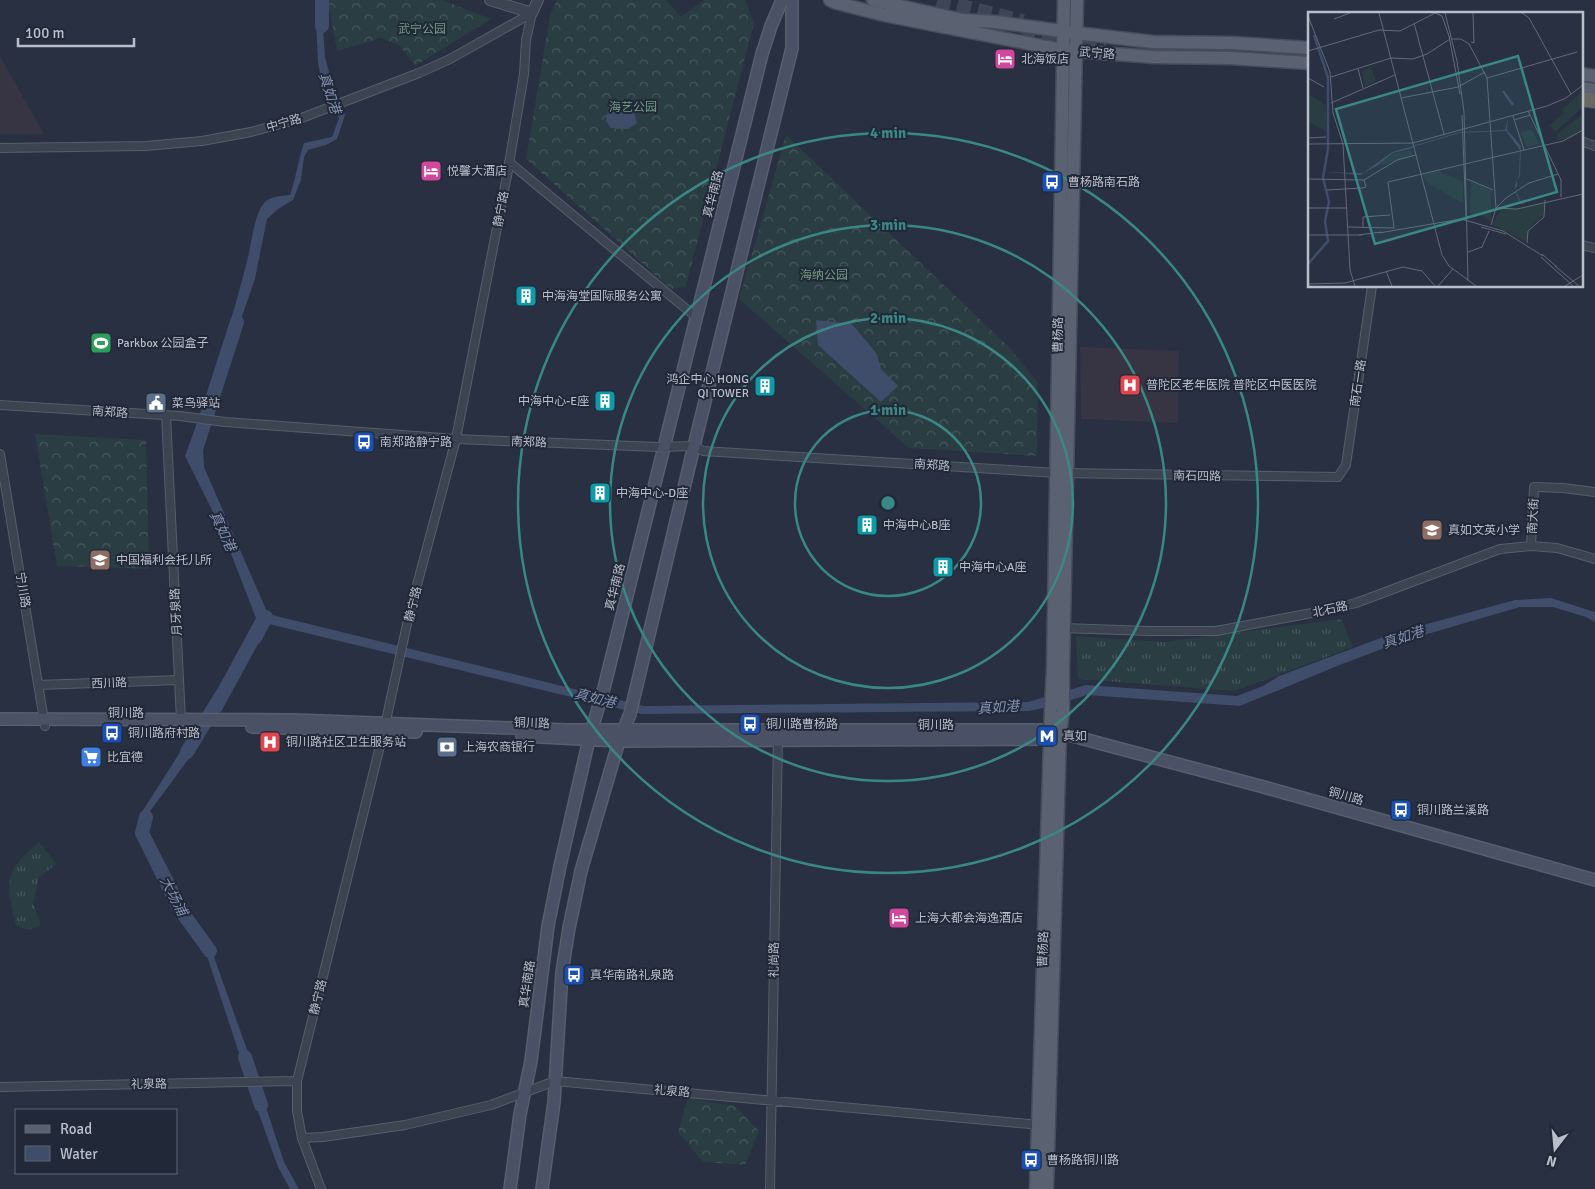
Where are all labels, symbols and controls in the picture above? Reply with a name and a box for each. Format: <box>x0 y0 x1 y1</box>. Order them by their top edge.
inset map <box>1308 12 1582 288</box>
scale bar <box>18 15 134 47</box>
park label: 武宁公园 <box>398 22 446 37</box>
text: 100 m <box>25 24 65 42</box>
street label: 武宁路 <box>1078 45 1115 62</box>
hotel icon: 北海饭店 <box>993 47 1017 71</box>
place label: 北海饭店 <box>1021 52 1069 67</box>
water label: 真如港 <box>315 71 345 118</box>
park label: 海艺公园 <box>609 100 657 115</box>
street label: 中宁路 <box>265 111 304 136</box>
text: 4 min <box>870 124 906 142</box>
hotel icon: 悦馨大酒店 <box>419 159 443 183</box>
place label: 悦馨大酒店 <box>447 164 507 179</box>
street label: 真华南路 <box>700 169 727 219</box>
bus stop icon: 曹杨路南石路 <box>1040 170 1064 194</box>
place label: 曹杨路南石路 <box>1068 175 1140 190</box>
street label: 静宁路 <box>491 190 512 228</box>
text: 3 min <box>870 216 906 234</box>
park label: 海纳公园 <box>800 268 848 283</box>
building icon: 中海海堂国际服务公寓 <box>514 284 538 308</box>
place label: 中海海堂国际服务公寓 <box>542 289 662 304</box>
text: 2 min <box>870 309 906 327</box>
street label: 曹杨路 <box>1051 317 1066 353</box>
sports icon: Parkbox 公园盒子 <box>89 331 113 355</box>
place label: Parkbox 公园盒子 <box>117 336 209 351</box>
street label: 南石一路 <box>1348 358 1369 408</box>
place label: 鸿企中心 HONG QI TOWER <box>666 372 749 401</box>
hospital icon: 普陀区老年医院 普陀区中医医院 <box>1118 373 1142 397</box>
building icon: 鸿企中心 HONG QI TOWER <box>753 374 777 398</box>
place label: 普陀区老年医院 普陀区中医医院 <box>1146 378 1317 393</box>
building icon: 中海中心-E座 <box>593 389 617 413</box>
public building icon: 菜鸟驿站 <box>144 391 168 415</box>
place label: 中海中心-E座 <box>518 394 589 409</box>
place label: 菜鸟驿站 <box>172 396 220 411</box>
text: 1 min <box>870 401 906 419</box>
street label: 南郑路 <box>91 404 128 421</box>
bus stop icon: 南郑路静宁路 <box>352 430 376 454</box>
street label: 南郑路 <box>511 434 547 451</box>
place label: 南郑路静宁路 <box>380 435 452 450</box>
street label: 南郑路 <box>913 457 950 474</box>
street label: 南石四路 <box>1173 469 1221 484</box>
building icon: 中海中心-D座 <box>588 481 612 505</box>
place label: 中海中心-D座 <box>616 486 688 501</box>
centre of rings <box>879 494 897 512</box>
street label: 南大街 <box>1525 498 1542 534</box>
water label: 真如港 <box>206 509 240 556</box>
building icon: 中海中心B座 <box>855 513 879 537</box>
place label: 中海中心B座 <box>883 518 950 533</box>
school or university icon: 真如文英小学 <box>1420 518 1444 542</box>
place label: 真如文英小学 <box>1448 523 1520 538</box>
school or university icon: 中国福利会托儿所 <box>88 548 112 572</box>
place label: 中国福利会托儿所 <box>116 553 212 568</box>
building icon: 中海中心A座 <box>931 555 955 579</box>
place label: 中海中心A座 <box>959 560 1026 575</box>
street label: 真华南路 <box>602 562 629 612</box>
street label: 宁川路 <box>12 571 33 609</box>
street label: 静宁路 <box>402 585 425 623</box>
street label: 月牙泉路 <box>168 588 185 636</box>
street label: 北石路 <box>1311 598 1349 621</box>
water label: 真如港 <box>1381 622 1428 652</box>
street label: 西川路 <box>91 675 127 692</box>
water label: 真如港 <box>572 685 619 712</box>
water label: 真如港 <box>976 697 1022 717</box>
street label: 铜川路 <box>108 706 144 721</box>
bus stop icon: 铜川路曹杨路 <box>738 712 762 736</box>
street label: 铜川路 <box>514 715 550 732</box>
place label: 铜川路曹杨路 <box>766 717 838 732</box>
street label: 铜川路 <box>918 718 954 733</box>
bus stop icon: 铜川路府村路 <box>100 721 124 745</box>
metro station icon: 真如 <box>1035 724 1059 748</box>
place label: 铜川路府村路 <box>128 726 200 741</box>
place label: 真如 <box>1063 729 1087 744</box>
hospital icon: 铜川路社区卫生服务站 <box>258 730 282 754</box>
place label: 铜川路社区卫生服务站 <box>286 735 406 750</box>
bank icon: 上海农商银行 <box>435 735 459 759</box>
place label: 上海农商银行 <box>463 740 535 755</box>
supermarket icon: 比宜德 <box>79 745 103 769</box>
place label: 比宜德 <box>107 750 143 765</box>
street label: 铜川路 <box>1326 784 1365 809</box>
bus stop icon: 铜川路兰溪路 <box>1389 798 1413 822</box>
place label: 铜川路兰溪路 <box>1417 803 1489 818</box>
water label: 大场浦 <box>156 874 192 921</box>
hotel icon: 上海大都会海逸酒店 <box>887 906 911 930</box>
place label: 上海大都会海逸酒店 <box>915 911 1023 926</box>
street label: 曹杨路 <box>1035 931 1052 967</box>
street label: 礼尚路 <box>767 942 782 978</box>
street label: 真华南路 <box>517 959 538 1009</box>
bus stop icon: 真华南路礼泉路 <box>562 963 586 987</box>
place label: 真华南路礼泉路 <box>590 968 674 983</box>
street label: 静宁路 <box>307 978 330 1016</box>
street label: 礼泉路 <box>131 1077 167 1092</box>
street label: 礼泉路 <box>653 1082 691 1101</box>
legend <box>15 1109 178 1174</box>
text: Road <box>60 1120 92 1138</box>
north arrow <box>1530 1124 1580 1174</box>
text: Water <box>60 1145 98 1163</box>
bus stop icon: 曹杨路铜川路 <box>1019 1148 1043 1172</box>
text: N <box>1545 1152 1559 1171</box>
place label: 曹杨路铜川路 <box>1047 1153 1119 1168</box>

